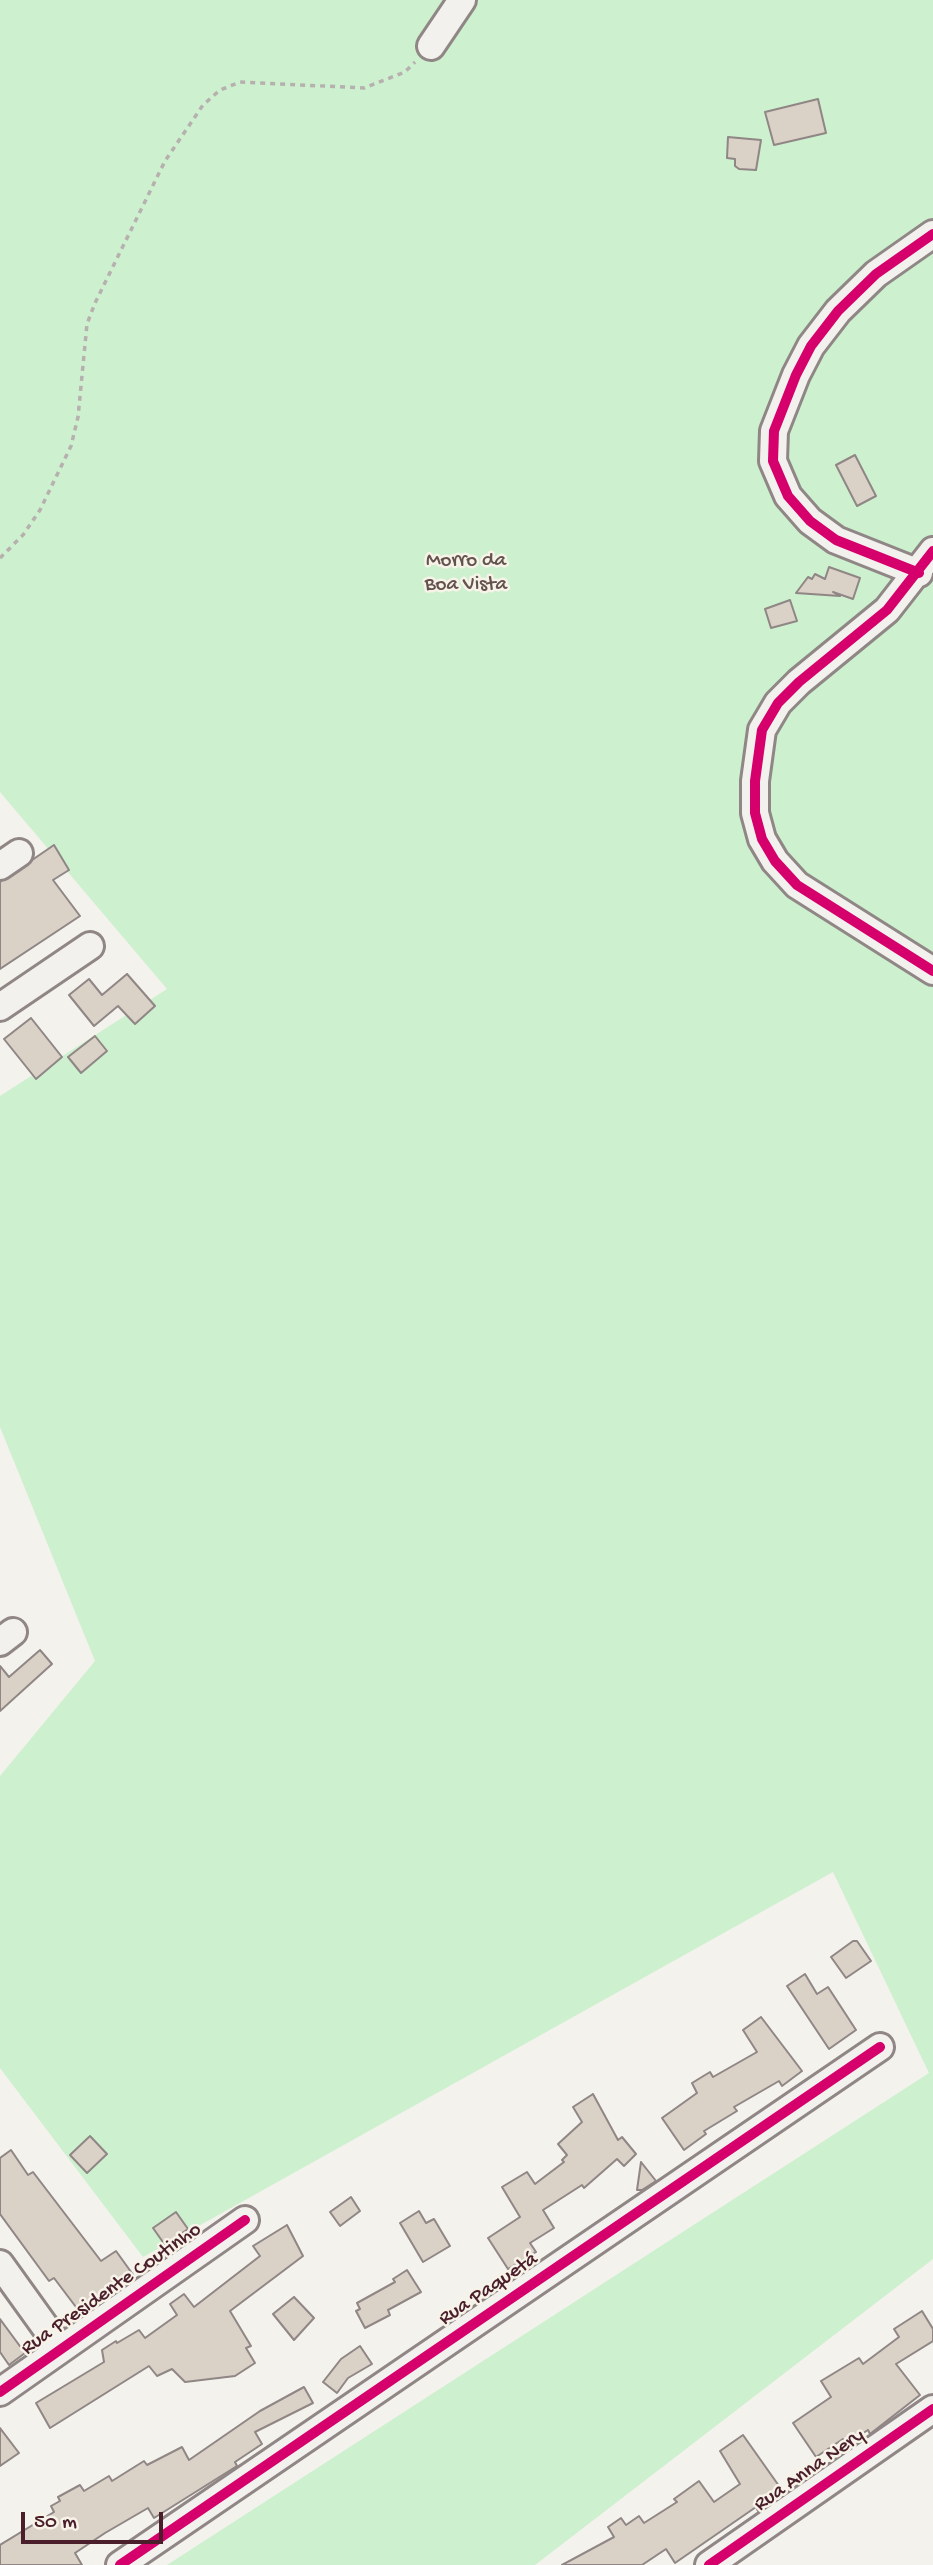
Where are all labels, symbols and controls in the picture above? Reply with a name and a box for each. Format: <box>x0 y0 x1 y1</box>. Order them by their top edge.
park label: Morro da Boa Vista <box>425 549 507 599</box>
street label: Rua Presidente Coutinho <box>17 2218 207 2362</box>
street label: Rua Paquetá <box>435 2248 543 2332</box>
street label: Rua Anna Nery <box>750 2424 870 2518</box>
scale bar <box>24 2498 166 2542</box>
text: 50 m <box>34 2511 77 2536</box>

